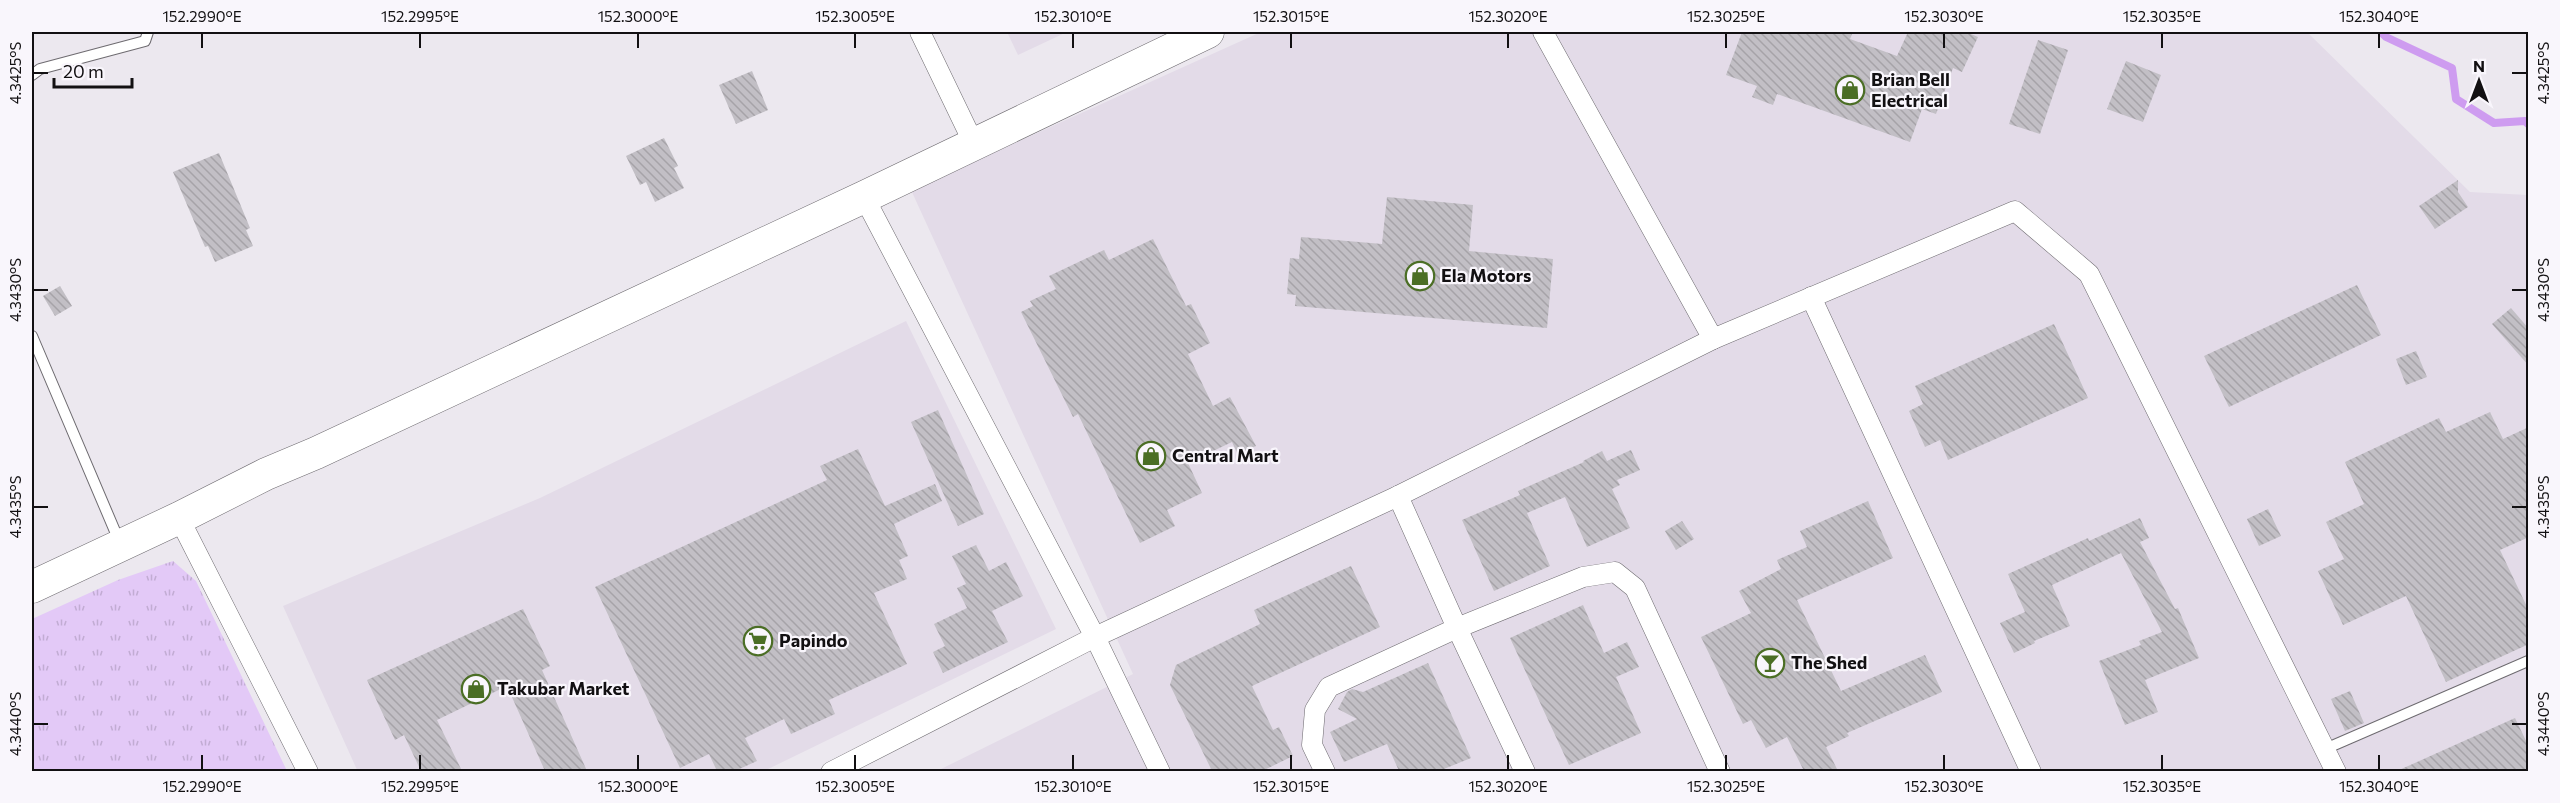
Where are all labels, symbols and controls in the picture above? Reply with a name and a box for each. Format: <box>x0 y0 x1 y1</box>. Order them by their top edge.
text: 152.2990°E <box>162 7 242 25</box>
text: 152.2995°E <box>381 7 459 25</box>
text: 152.3000°E <box>598 7 678 25</box>
text: 152.3005°E <box>815 7 895 25</box>
text: 152.3010°E <box>1034 7 1112 25</box>
text: 152.3015°E <box>1253 7 1329 25</box>
text: 152.3020°E <box>1468 7 1548 25</box>
text: 152.3025°E <box>1687 7 1765 25</box>
text: 152.3030°E <box>1904 7 1984 25</box>
text: 152.3035°E <box>2123 7 2201 25</box>
text: 152.3040°E <box>2339 7 2419 25</box>
text: 4.3425°S <box>6 42 24 104</box>
text: 4.3425°S <box>2534 42 2552 104</box>
scale bar <box>54 51 132 89</box>
north arrow <box>2449 51 2509 111</box>
text: N <box>2473 56 2485 75</box>
text: 20 m <box>63 60 104 82</box>
place label: Brian Bell Electrical <box>1871 68 1950 111</box>
shop icon: Brian Bell Electrical <box>1834 74 1866 106</box>
text: 4.3430°S <box>6 258 24 322</box>
text: 4.3430°S <box>2534 258 2552 322</box>
shop icon: Ela Motors <box>1404 260 1436 292</box>
place label: Ela Motors <box>1441 264 1531 286</box>
shop icon: Central Mart <box>1135 440 1167 472</box>
place label: Central Mart <box>1172 444 1279 466</box>
text: 4.3435°S <box>6 475 24 539</box>
text: 4.3435°S <box>2534 475 2552 539</box>
supermarket icon: Papindo <box>742 625 774 657</box>
place label: Papindo <box>779 629 848 651</box>
bar icon: The Shed <box>1754 647 1786 679</box>
place label: The Shed <box>1791 651 1867 673</box>
shop icon: Takubar Market <box>460 673 492 705</box>
place label: Takubar Market <box>497 677 630 699</box>
text: 4.3440°S <box>6 692 24 756</box>
text: 4.3440°S <box>2534 692 2552 756</box>
text: 152.2990°E <box>162 777 242 795</box>
text: 152.2995°E <box>381 777 459 795</box>
text: 152.3000°E <box>598 777 678 795</box>
text: 152.3005°E <box>815 777 895 795</box>
text: 152.3010°E <box>1034 777 1112 795</box>
text: 152.3015°E <box>1253 777 1329 795</box>
text: 152.3020°E <box>1468 777 1548 795</box>
text: 152.3025°E <box>1687 777 1765 795</box>
text: 152.3030°E <box>1904 777 1984 795</box>
text: 152.3035°E <box>2123 777 2201 795</box>
text: 152.3040°E <box>2339 777 2419 795</box>

